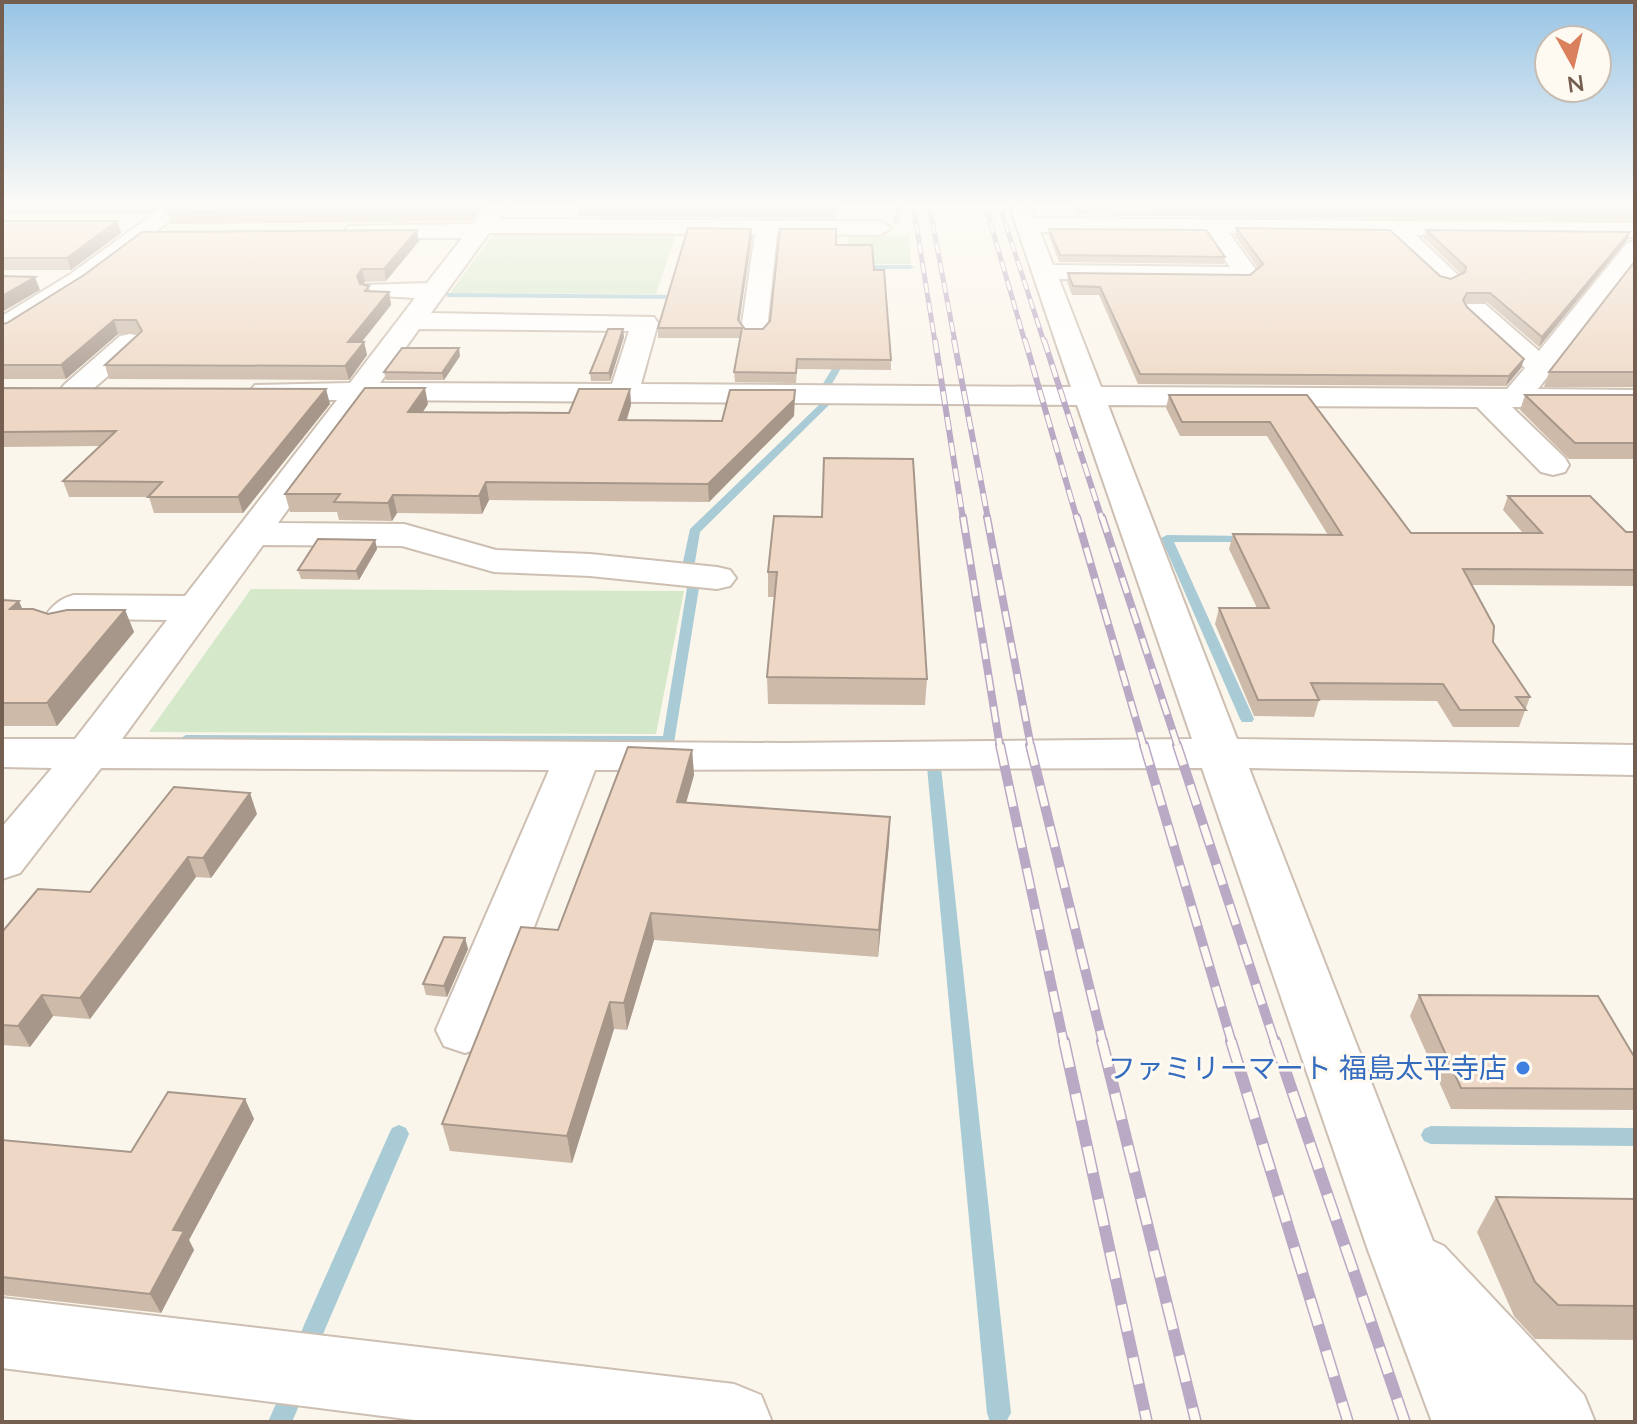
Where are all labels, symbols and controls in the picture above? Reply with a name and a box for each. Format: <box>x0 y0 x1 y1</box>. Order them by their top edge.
north arrow <box>1533 24 1613 104</box>
text: N <box>1566 70 1586 99</box>
place label: ファミリーマート 福島太平寺店 <box>1108 1050 1507 1084</box>
marker: ファミリーマート 福島太平寺店 <box>1514 1059 1532 1077</box>

